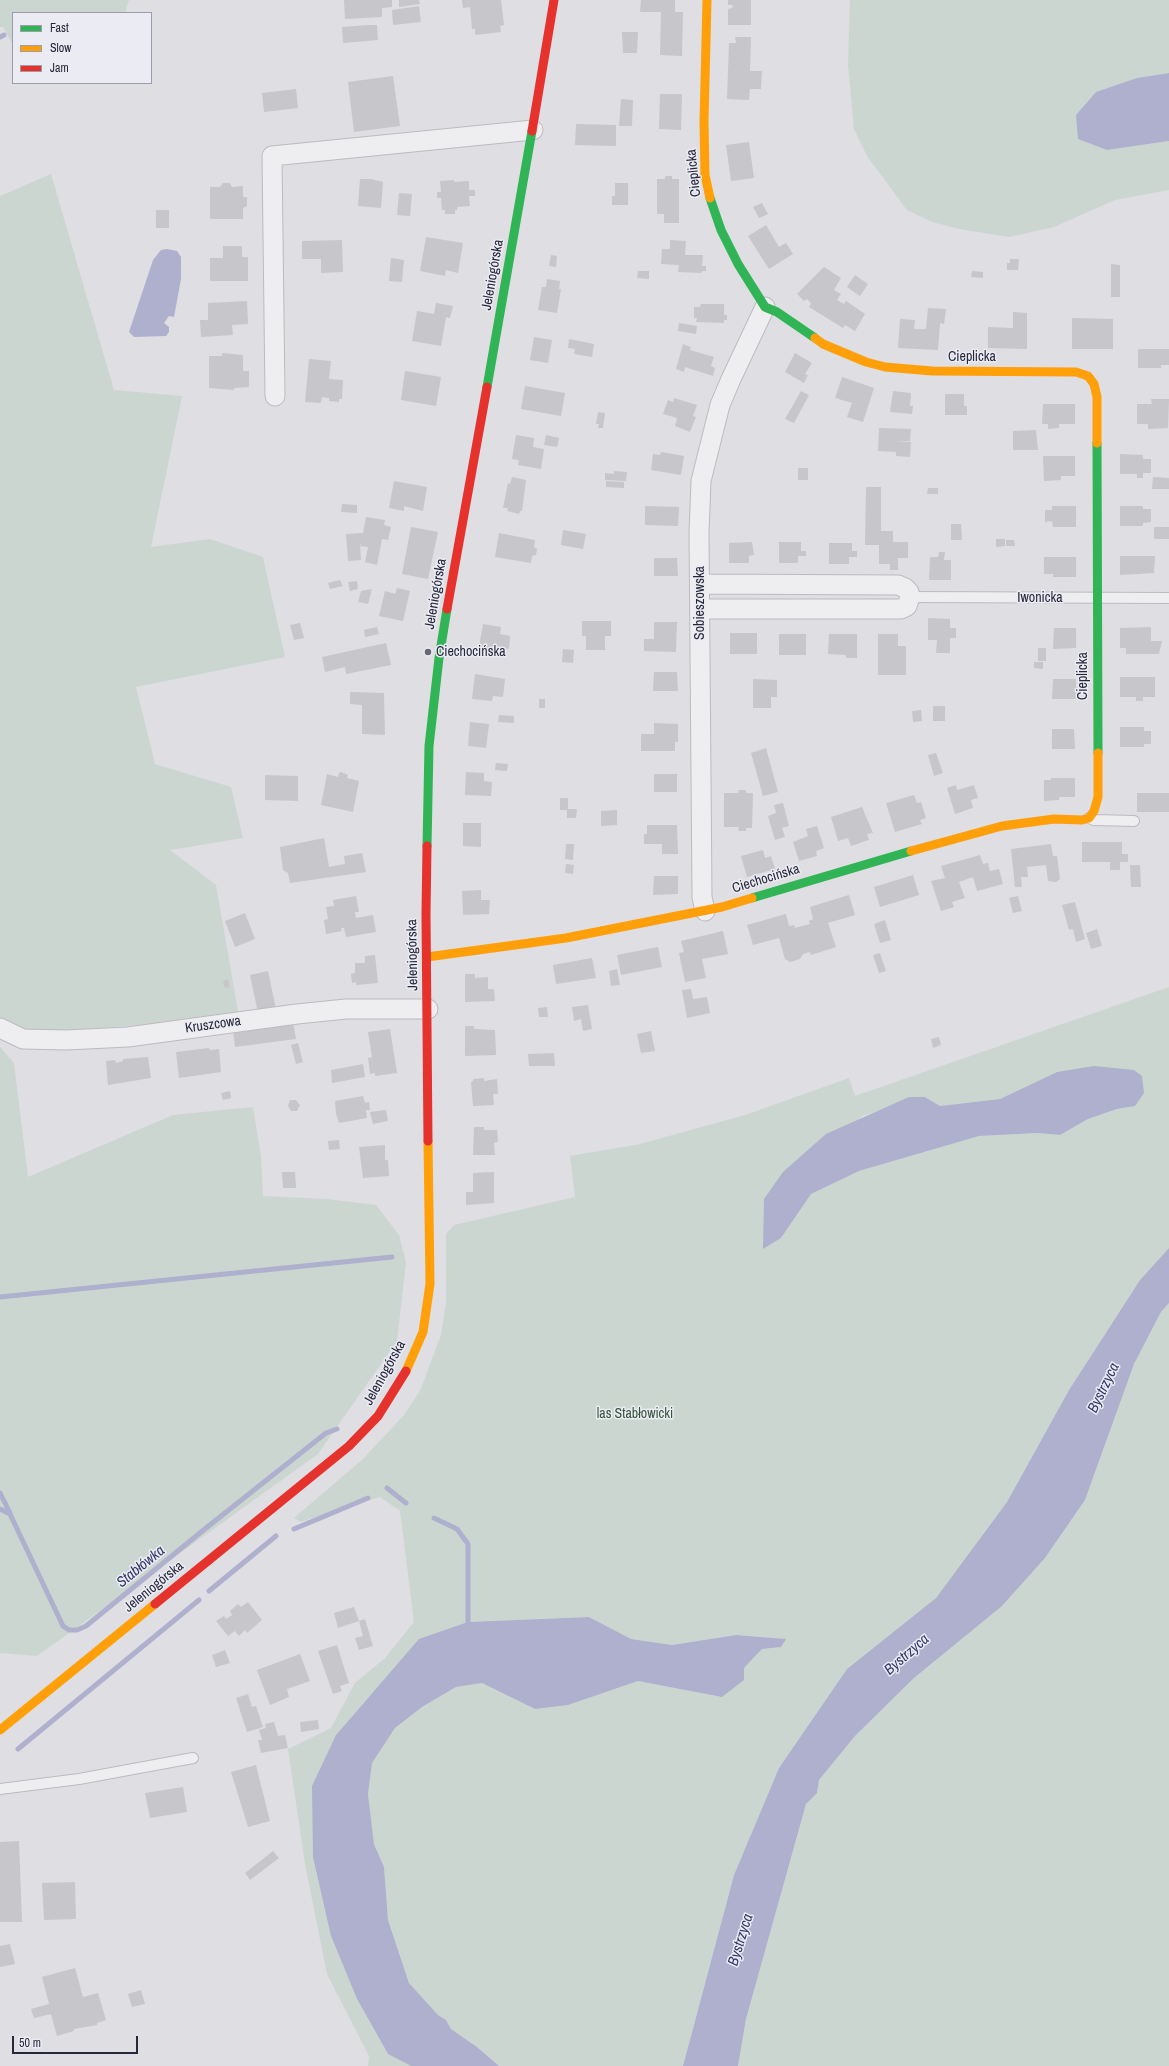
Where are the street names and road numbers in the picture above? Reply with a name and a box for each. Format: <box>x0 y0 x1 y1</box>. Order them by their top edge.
street label: Cieplicka <box>683 148 705 198</box>
street label: Jeleniogórska <box>479 238 507 312</box>
street label: Cieplicka <box>948 349 996 365</box>
street label: Jeleniogórska <box>422 557 450 631</box>
street label: Sobieszowska <box>692 566 708 640</box>
street label: Iwonicka <box>1017 590 1063 606</box>
street label: Cieplicka <box>1075 652 1091 700</box>
street label: Ciechocińska <box>730 861 802 897</box>
street label: Jeleniogórska <box>404 919 422 991</box>
street label: Kruszcowa <box>184 1013 242 1037</box>
street label: Jeleniogórska <box>360 1338 410 1408</box>
street label: Jeleniogórska <box>121 1558 187 1616</box>

